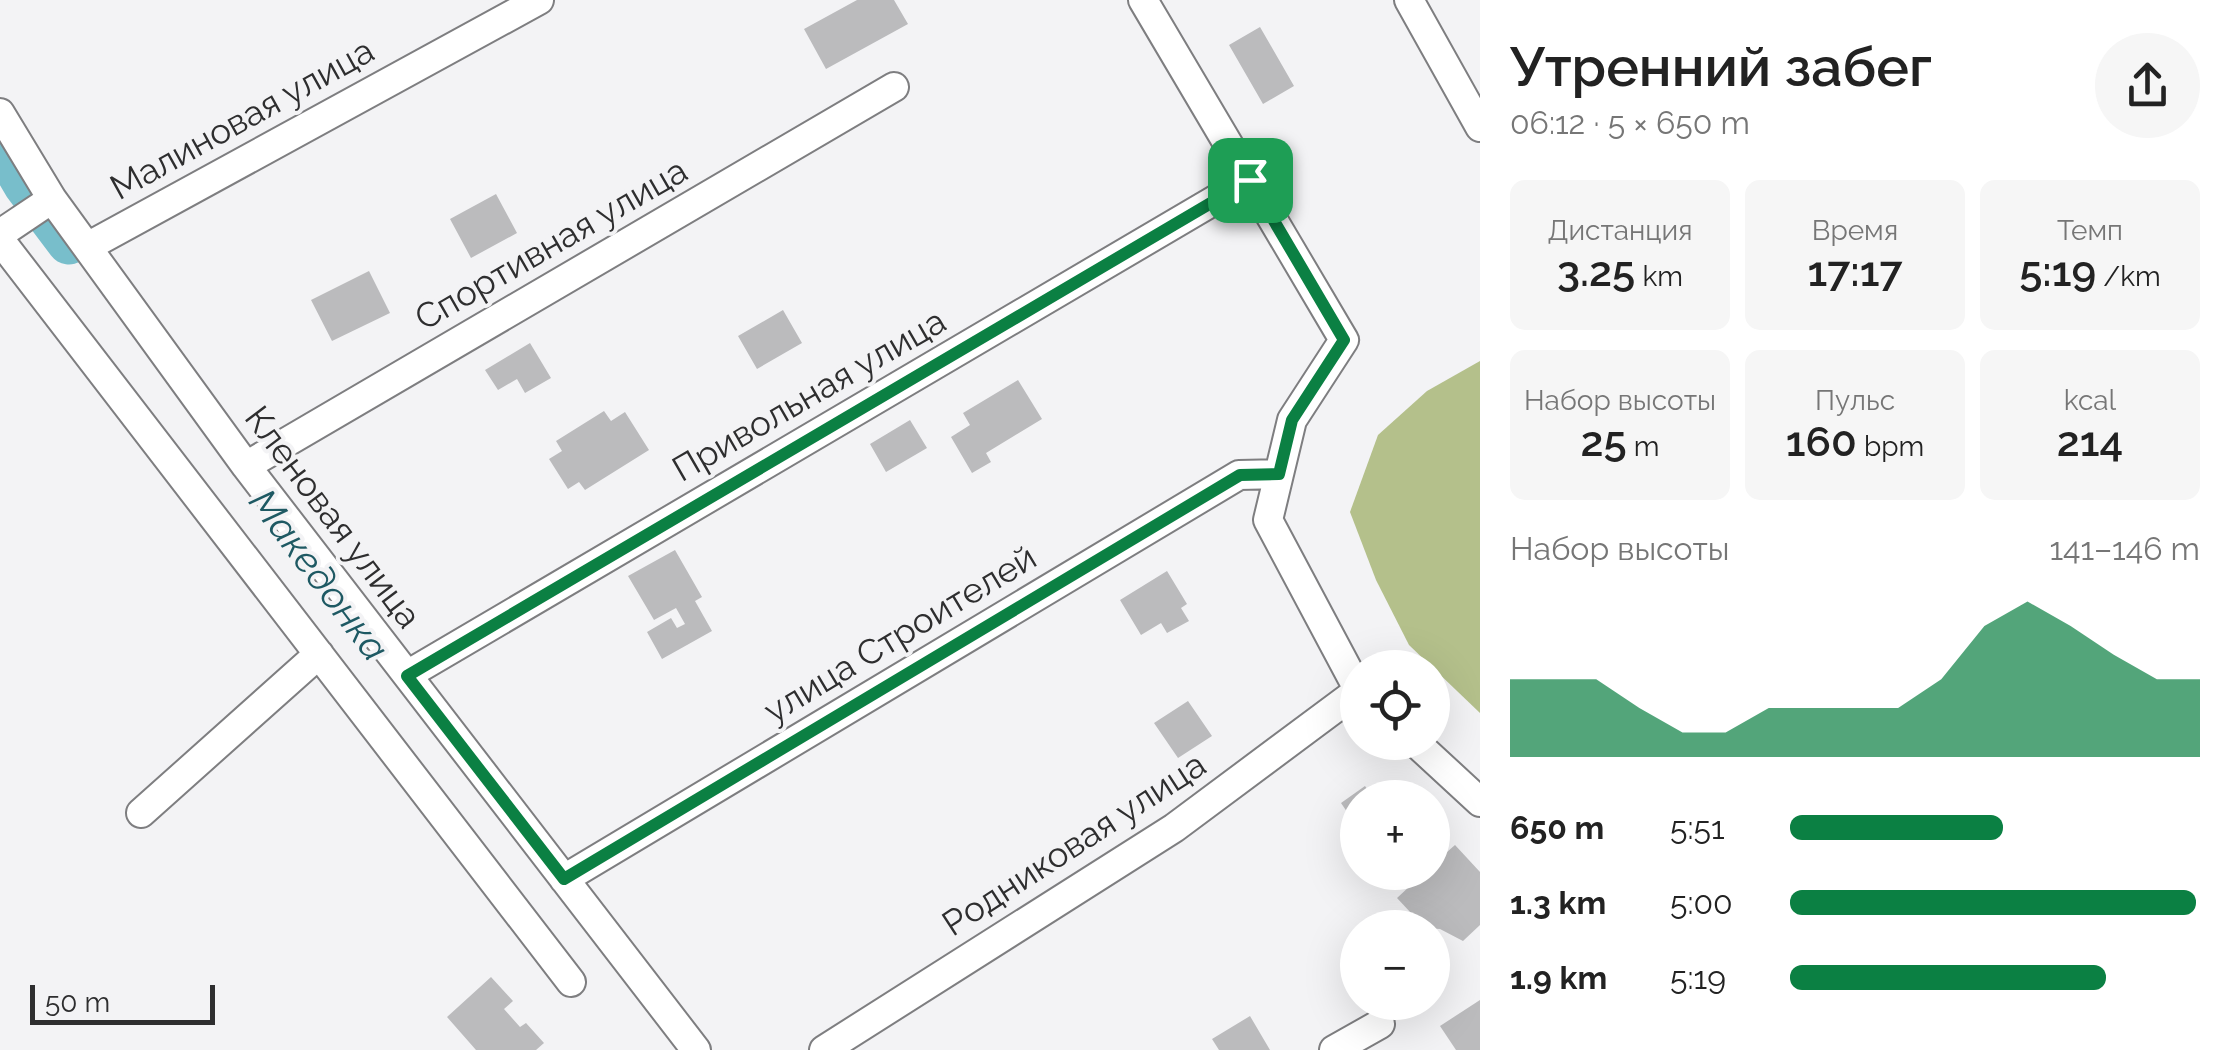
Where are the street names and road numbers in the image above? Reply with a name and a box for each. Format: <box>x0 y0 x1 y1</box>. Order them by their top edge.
street label: Малиновая улица <box>103 29 380 208</box>
street label: Спортивная улица <box>408 149 694 338</box>
street label: Привольная улица <box>665 300 953 489</box>
street label: Кленовая улица <box>237 398 430 636</box>
street label: улица Строителей <box>756 536 1043 731</box>
street label: Родниковая улица <box>935 743 1213 944</box>

